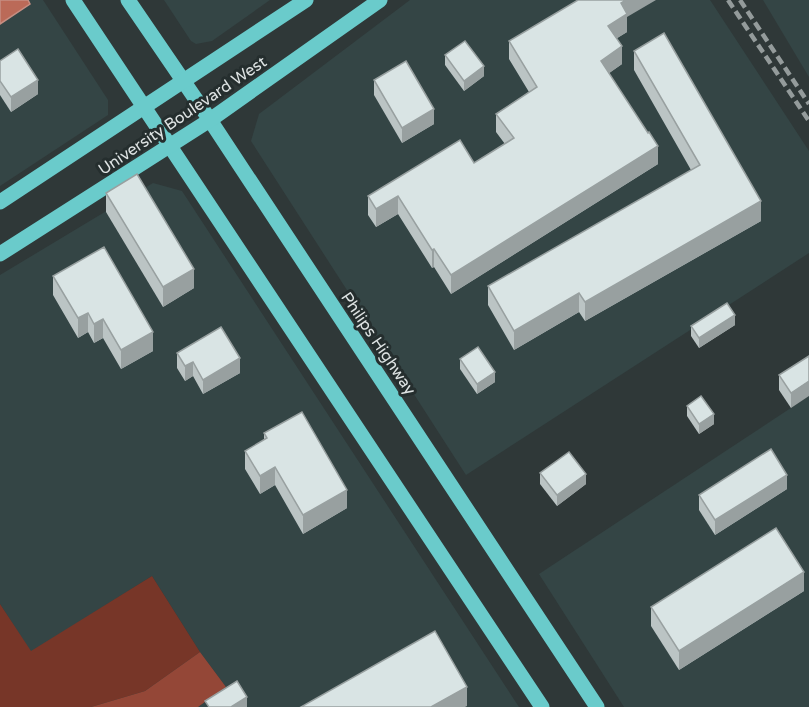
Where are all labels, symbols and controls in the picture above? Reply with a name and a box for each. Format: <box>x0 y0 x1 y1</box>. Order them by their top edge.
street label: University Boulevard West <box>95 52 271 180</box>
street label: Philips Highway <box>336 288 420 399</box>

